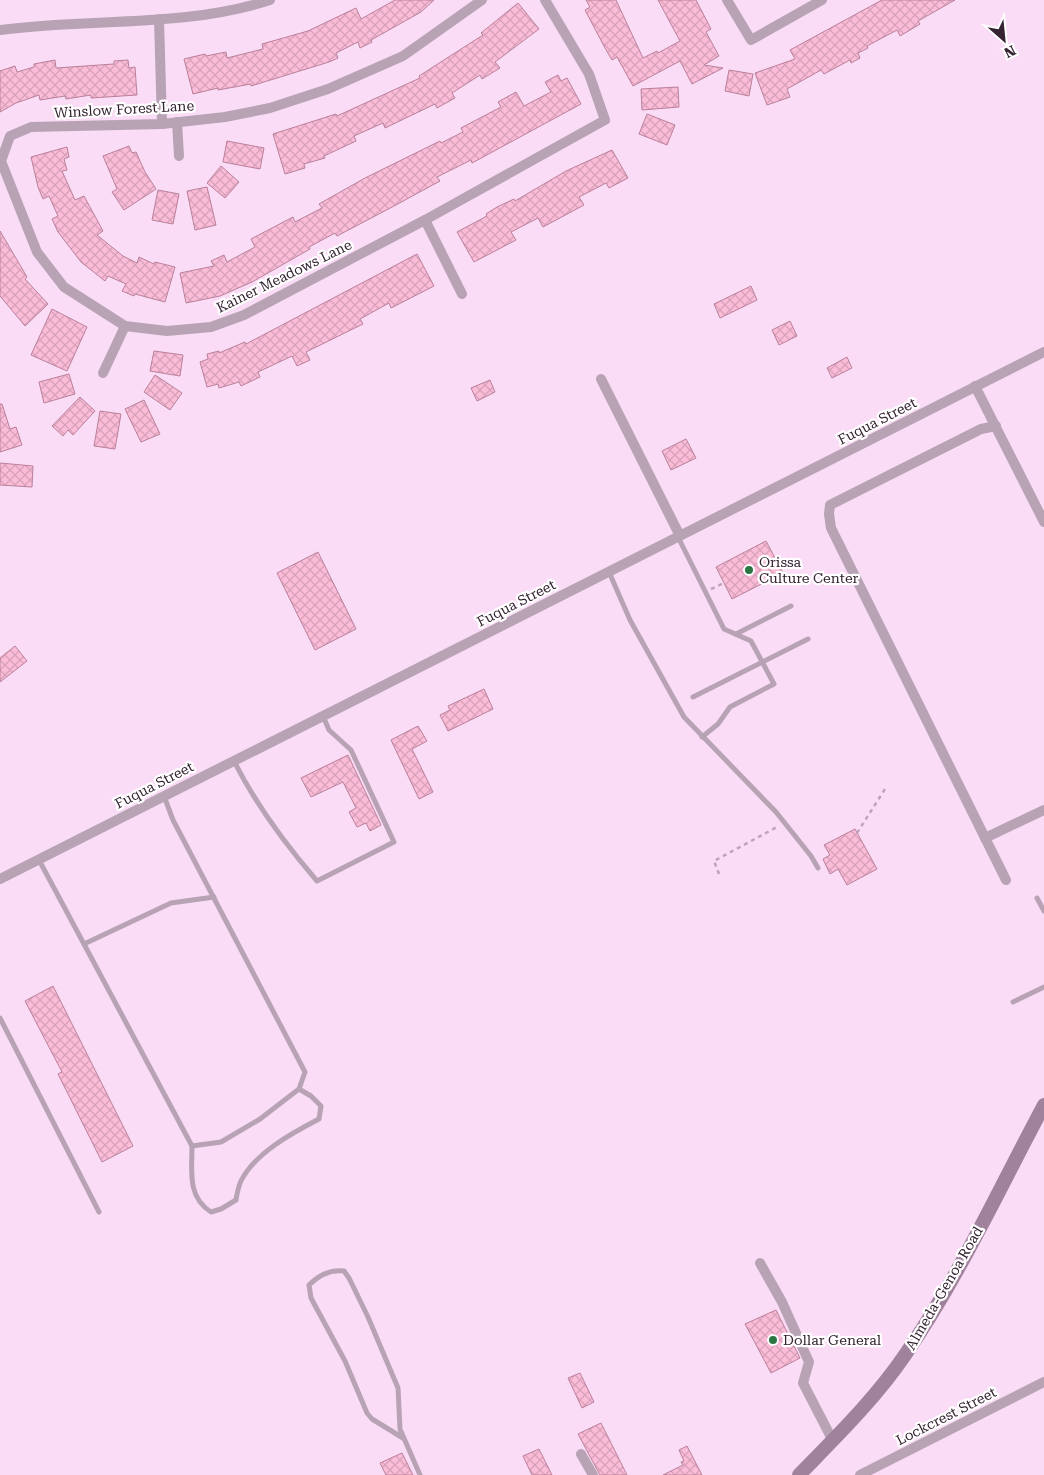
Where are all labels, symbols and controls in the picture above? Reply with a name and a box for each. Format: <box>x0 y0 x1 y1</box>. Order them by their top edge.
north arrow <box>979 15 1029 65</box>
text: N <box>1001 42 1018 61</box>
street label: Winslow Forest Lane <box>54 97 195 121</box>
street label: Kainer Meadows Lane <box>214 236 354 316</box>
street label: Fuqua Street <box>835 394 919 448</box>
place label: Orissa Culture Center <box>759 554 859 586</box>
marker: Orissa Culture Center <box>743 564 755 576</box>
street label: Fuqua Street <box>474 576 558 630</box>
street label: Fuqua Street <box>112 758 196 812</box>
street label: Almeda-Genoa Road <box>902 1224 986 1352</box>
place label: Dollar General <box>783 1332 882 1348</box>
marker: Dollar General <box>767 1334 779 1346</box>
street label: Lockcrest Street <box>893 1384 999 1448</box>

